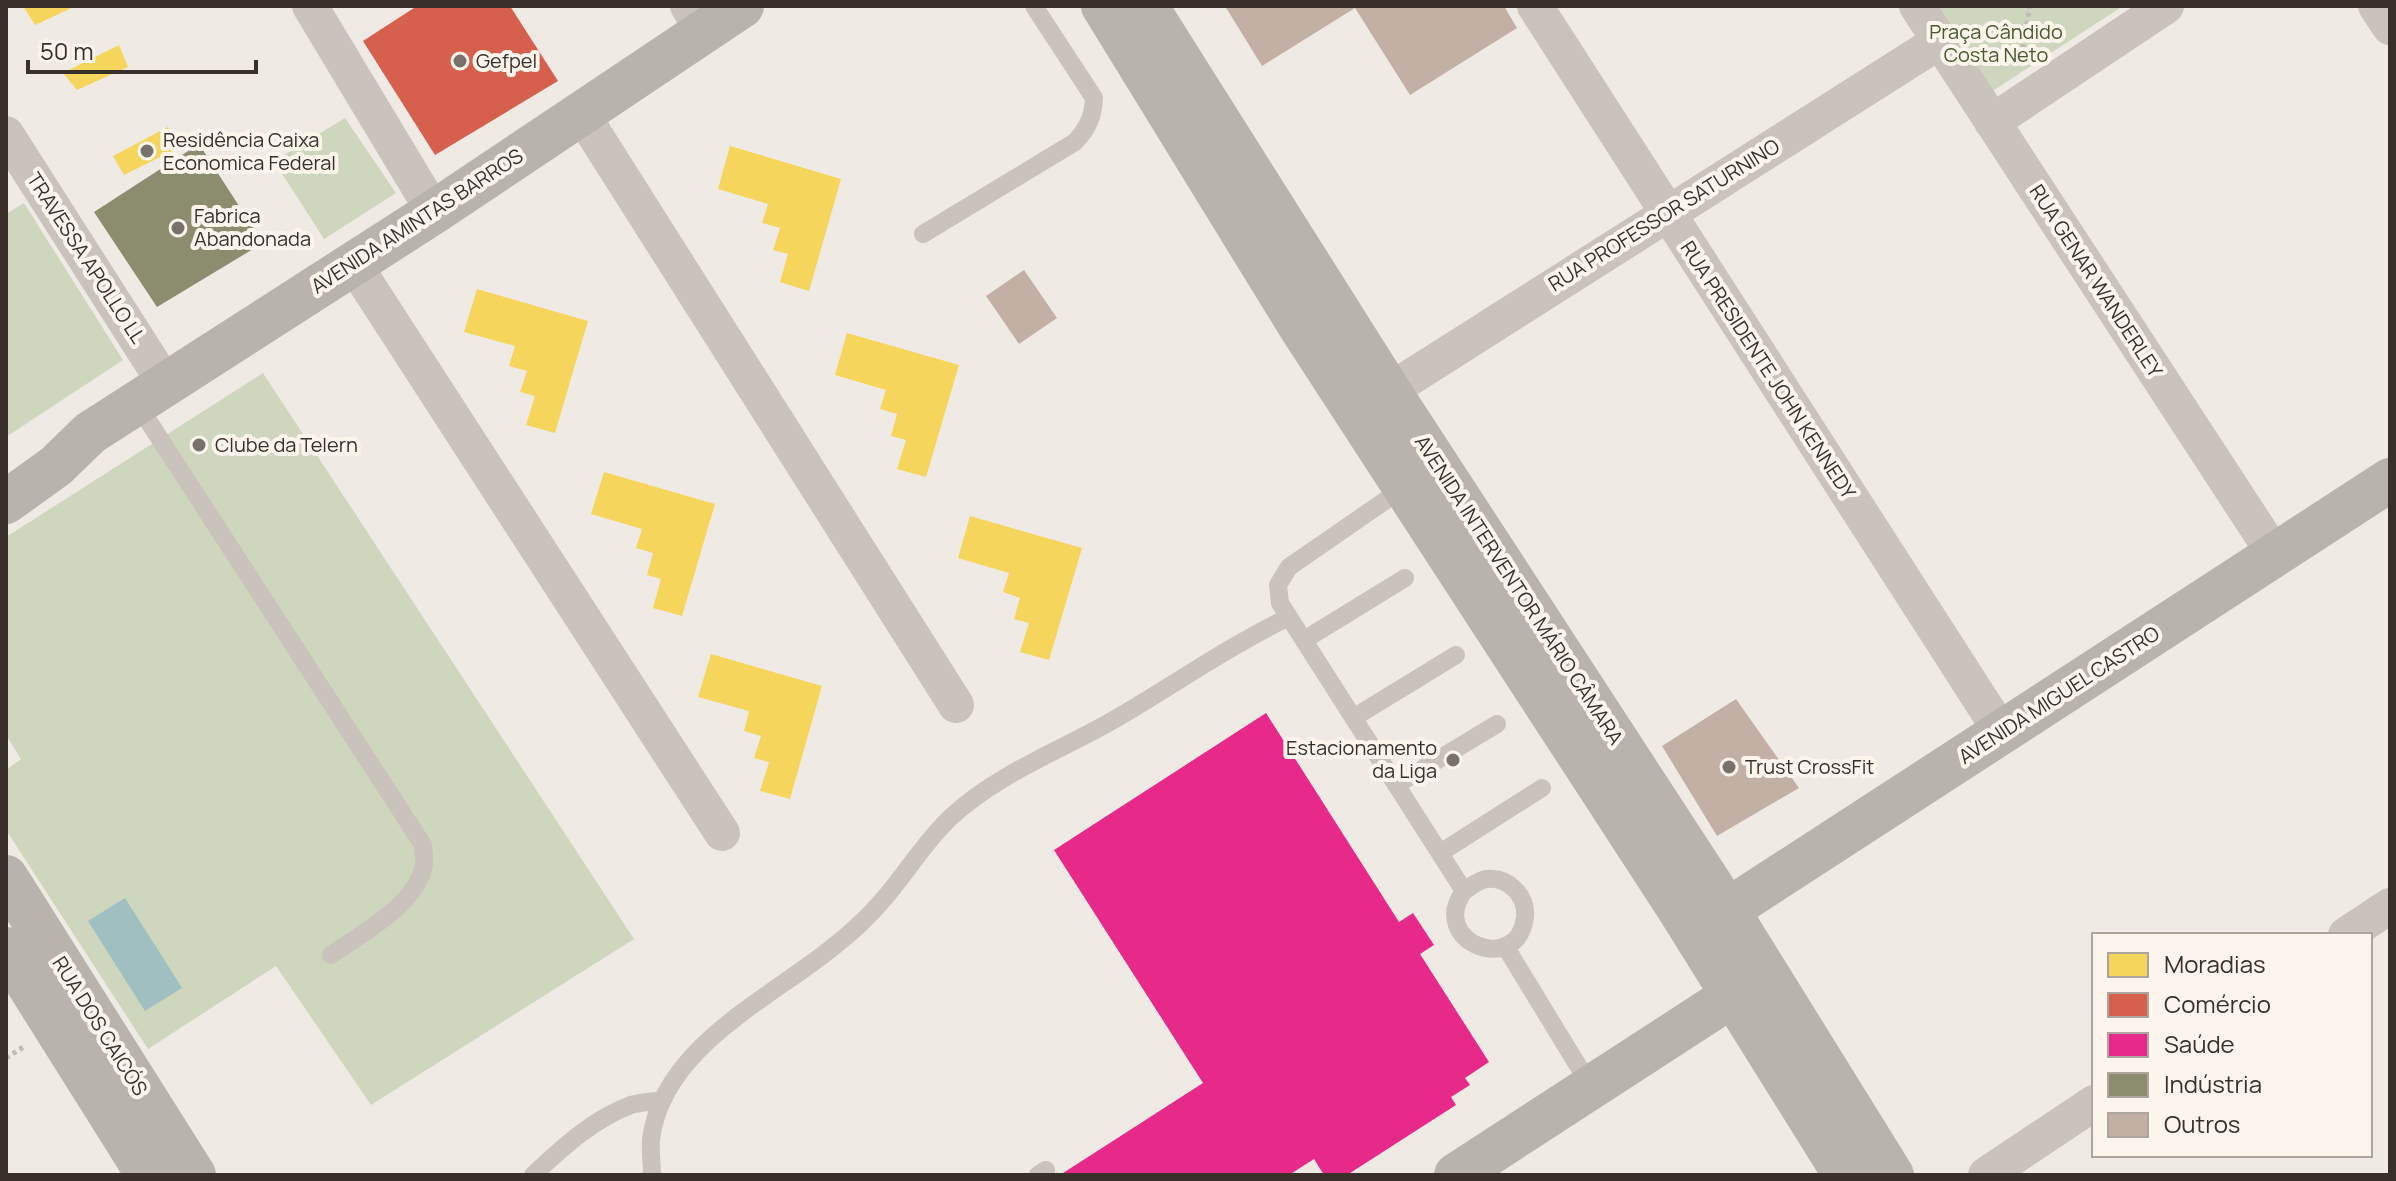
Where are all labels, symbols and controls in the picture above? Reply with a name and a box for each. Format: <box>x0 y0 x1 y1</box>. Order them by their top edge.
park label: Praça Cândido Costa Neto <box>1929 18 2063 68</box>
scale bar <box>28 24 256 74</box>
text: 50 m <box>40 34 94 67</box>
place label: Gefpel <box>476 47 537 74</box>
marker: Gefpel <box>451 52 469 70</box>
place label: Residência Caixa Economica Federal <box>163 126 336 176</box>
street label: RUA PROFESSOR SATURNINO <box>1543 132 1784 297</box>
marker: Residência Caixa Economica Federal <box>138 142 156 160</box>
street label: AVENIDA AMINTAS BARROS <box>305 142 528 299</box>
street label: TRAVESSA APOLLO LL <box>21 167 152 348</box>
street label: RUA GENAR WANDERLEY <box>2024 179 2170 383</box>
place label: Fabrica Abandonada <box>194 202 311 252</box>
marker: Fabrica Abandonada <box>169 219 187 237</box>
street label: RUA PRESIDENTE JOHN KENNEDY <box>1675 236 1863 505</box>
street label: AVENIDA INTERVENTOR MÁRIO CÂMARA <box>1409 430 1630 750</box>
place label: Clube da Telern <box>215 431 358 458</box>
marker: Clube da Telern <box>190 436 208 454</box>
street label: AVENIDA MIGUEL CASTRO <box>1953 619 2164 770</box>
place label: Estacionamento da Liga <box>1286 734 1437 784</box>
marker: Estacionamento da Liga <box>1444 751 1462 769</box>
place label: Trust CrossFit <box>1745 753 1874 780</box>
marker: Trust CrossFit <box>1720 758 1738 776</box>
legend <box>2092 933 2372 1157</box>
text: Moradias <box>2164 947 2266 980</box>
street label: RUA DOS CAICÓS <box>47 951 154 1100</box>
text: Comércio <box>2164 987 2271 1020</box>
text: Saúde <box>2164 1027 2235 1060</box>
text: Indústria <box>2164 1067 2262 1100</box>
text: Outros <box>2164 1107 2240 1140</box>

